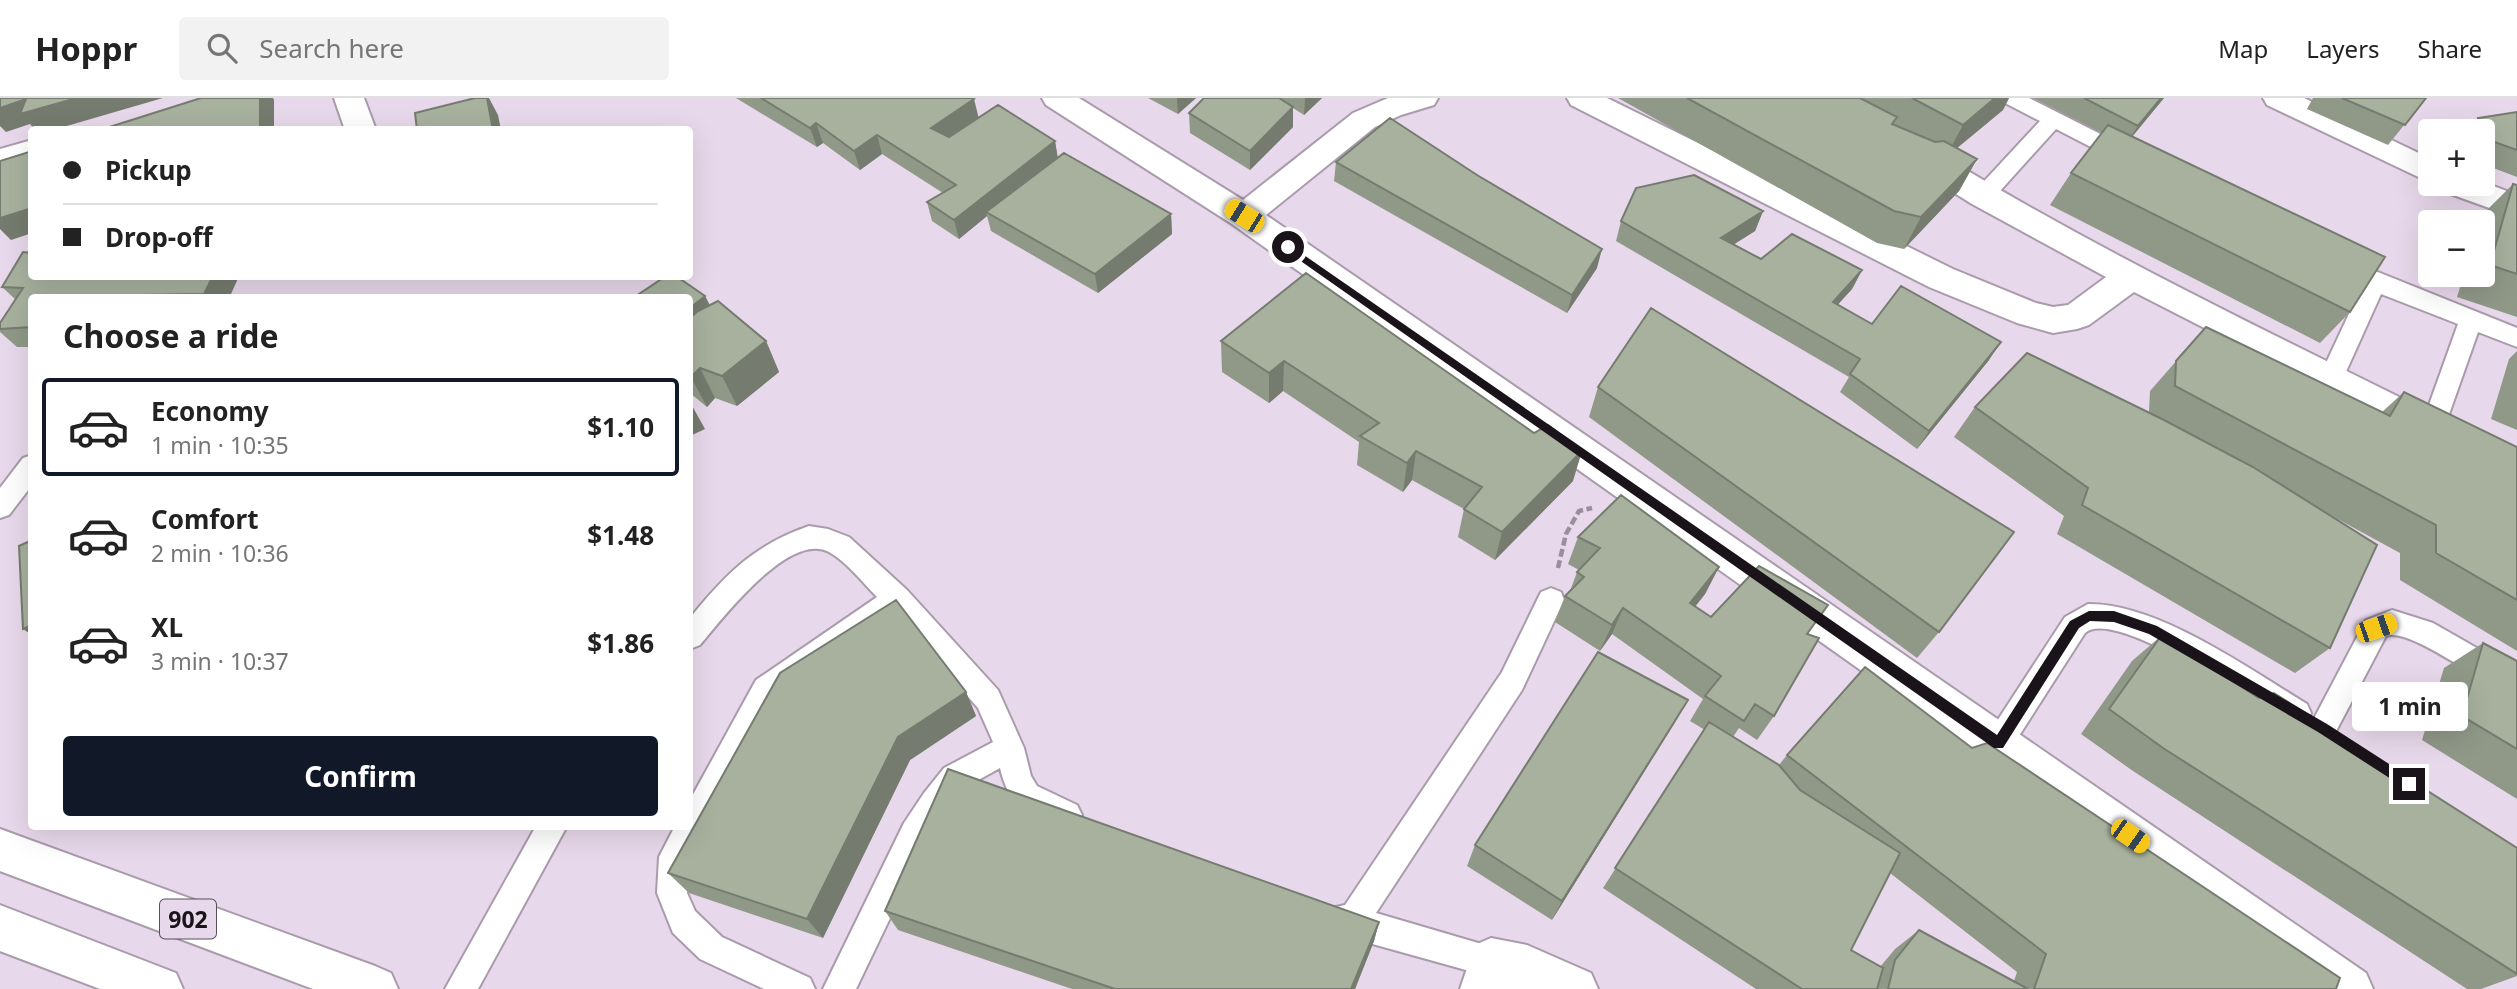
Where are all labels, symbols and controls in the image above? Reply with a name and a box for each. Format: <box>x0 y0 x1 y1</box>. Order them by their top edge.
search box <box>179 17 669 80</box>
text: Hoppr <box>35 26 137 71</box>
icon: search <box>203 29 241 67</box>
text: Search here <box>259 30 404 66</box>
text: Map <box>2218 32 2268 65</box>
text: Layers <box>2306 32 2380 65</box>
text: Share <box>2418 32 2482 65</box>
map controls <box>2418 119 2495 287</box>
button: + <box>2418 119 2495 196</box>
text: Pickup <box>105 152 192 188</box>
car <box>1221 196 1268 236</box>
button: − <box>2418 210 2495 287</box>
text: Drop-off <box>105 219 212 255</box>
route start <box>1272 231 1304 263</box>
text: Choose a ride <box>63 314 279 357</box>
text: Economy <box>151 393 269 429</box>
icon: car <box>67 396 130 459</box>
text: $1.10 <box>587 409 654 445</box>
text: 1 min · 10:35 <box>151 429 289 461</box>
text: Comfort <box>151 501 259 537</box>
icon: car <box>67 504 130 567</box>
text: $1.48 <box>587 517 654 553</box>
text: 2 min · 10:36 <box>151 537 289 569</box>
text: XL <box>151 609 183 645</box>
car <box>2353 611 2400 645</box>
icon: car <box>67 612 130 675</box>
text: $1.86 <box>587 625 654 661</box>
text: 3 min · 10:37 <box>151 645 289 677</box>
callout: 1 min <box>2351 682 2467 732</box>
text: 1 min <box>2378 690 2442 722</box>
button: Confirm <box>63 736 658 816</box>
route end <box>2393 768 2425 800</box>
car <box>2107 815 2154 857</box>
road number: 902 <box>160 900 216 939</box>

